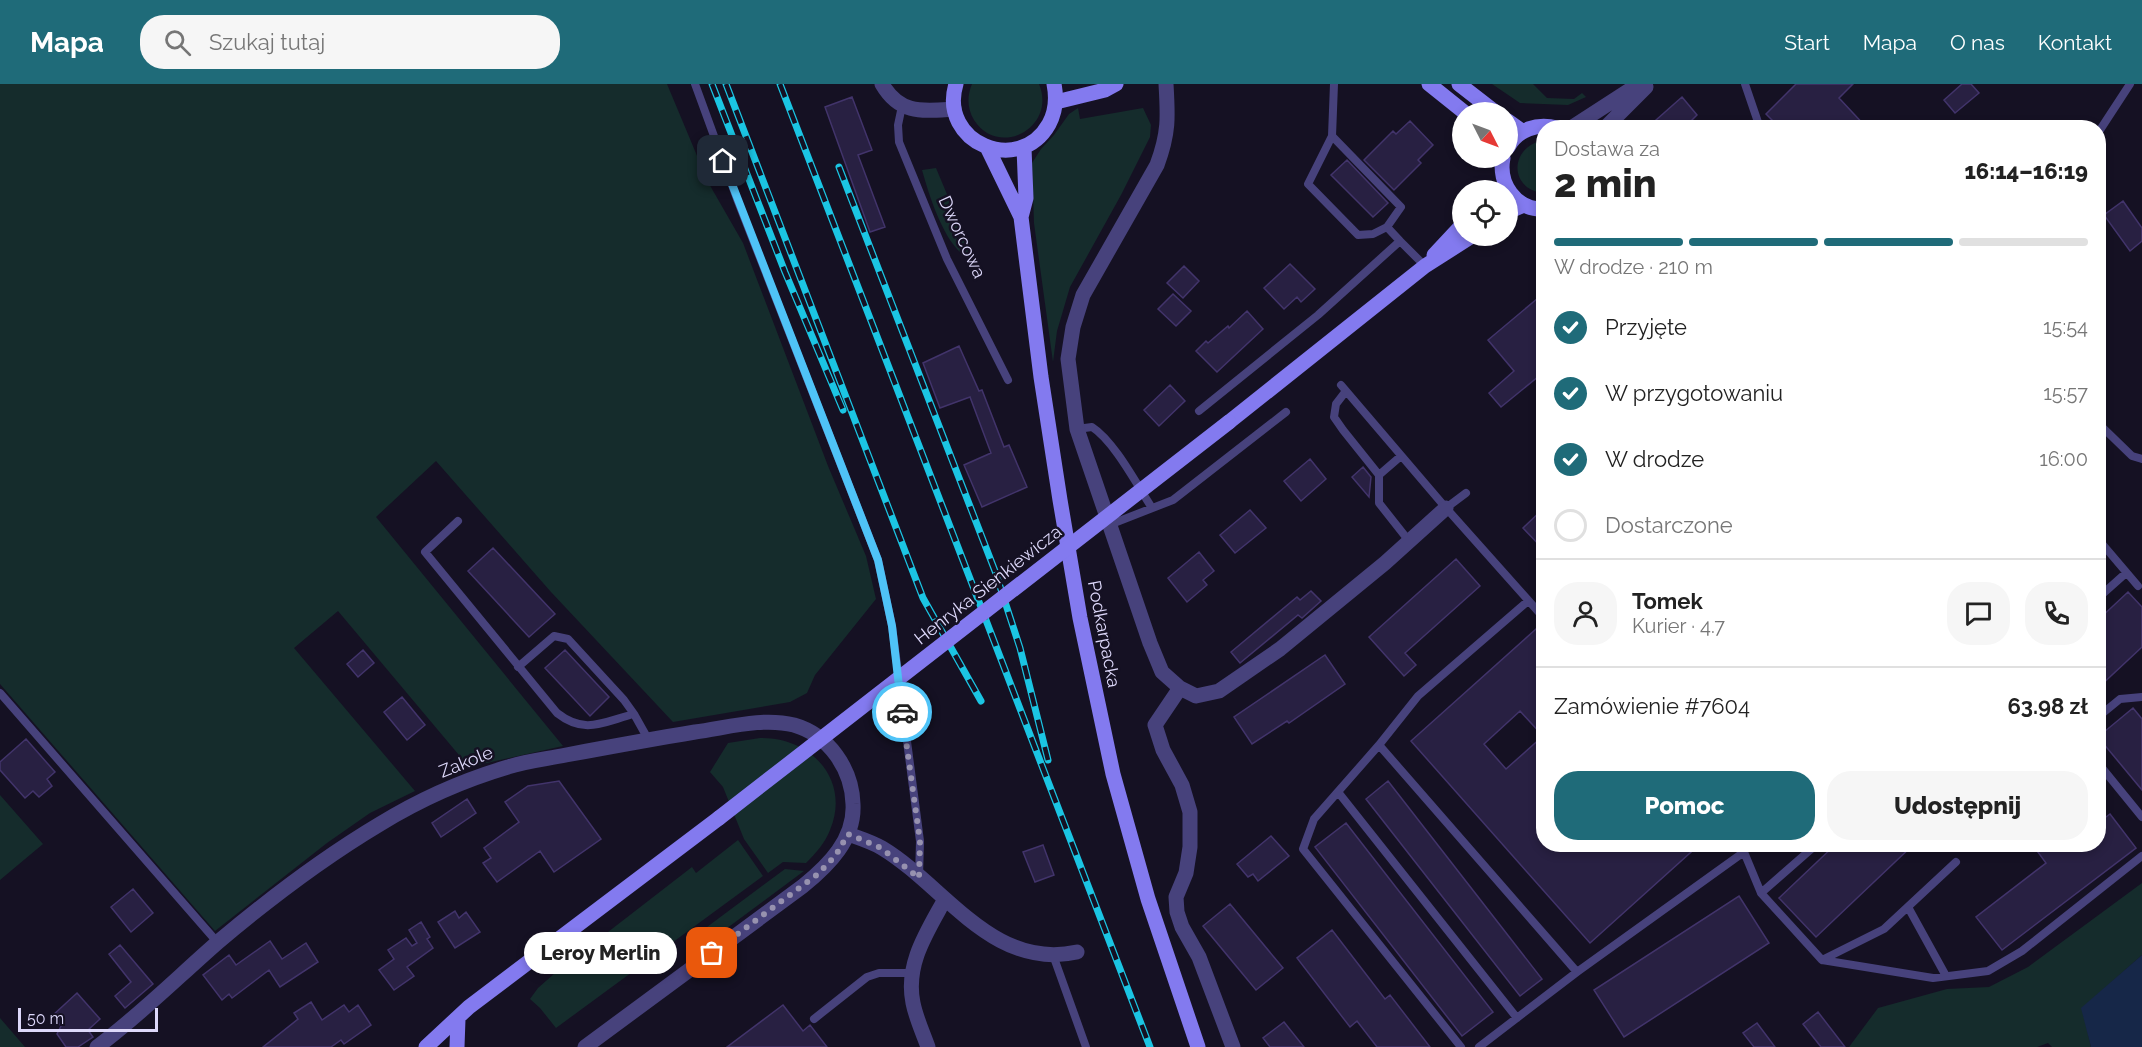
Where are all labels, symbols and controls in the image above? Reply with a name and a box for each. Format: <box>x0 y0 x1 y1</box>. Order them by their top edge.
search box <box>140 15 560 69</box>
text: Mapa <box>30 26 104 59</box>
icon: search <box>161 26 194 59</box>
text: Szukaj tutaj <box>209 29 325 55</box>
text: Start <box>1784 30 1830 55</box>
text: Mapa <box>1863 30 1917 55</box>
text: O nas <box>1950 30 2005 55</box>
text: Kontakt <box>2038 30 2112 55</box>
north arrow <box>1452 102 1518 168</box>
map controls <box>1452 102 1518 246</box>
pin <box>697 135 748 186</box>
text: Dostawa za <box>1554 137 1660 161</box>
icon: home <box>706 144 739 177</box>
text: 16:14–16:19 <box>1964 158 2088 184</box>
text: 2 min <box>1554 160 1657 206</box>
button: locate <box>1452 180 1518 246</box>
street label: Dworcowa <box>934 192 991 281</box>
text: W drodze · 210 m <box>1554 255 1713 279</box>
icon: check <box>1554 311 1587 344</box>
text: Przyjęte <box>1605 314 1687 340</box>
text: 15:54 <box>2043 315 2088 339</box>
icon: check <box>1554 377 1587 410</box>
text: W przygotowaniu <box>1605 380 1783 406</box>
text: 15:57 <box>2043 381 2088 405</box>
icon: check <box>1554 443 1587 476</box>
text: W drodze <box>1605 446 1704 472</box>
text: 16:00 <box>2039 447 2088 471</box>
text: Dostarczone <box>1605 512 1733 538</box>
street label: Henryka Sienkiewicza <box>910 521 1065 649</box>
street label: Podkarpacka <box>1084 579 1125 689</box>
button: person <box>1554 582 1617 645</box>
button: chat <box>1947 582 2010 645</box>
button: phone <box>2025 582 2088 645</box>
text: Tomek <box>1632 588 1703 614</box>
text: Kurier · 4.7 <box>1632 614 1725 638</box>
courier <box>872 682 932 742</box>
text: Zamówienie #7604 <box>1554 693 1750 719</box>
text: 63.98 zł <box>2008 693 2088 719</box>
icon: car <box>886 696 919 729</box>
street label: Zakole <box>436 741 496 782</box>
button: Pomoc <box>1554 771 1815 840</box>
button: Udostępnij <box>1827 771 2088 840</box>
pin <box>686 927 737 978</box>
callout: Leroy Merlin <box>523 932 676 974</box>
icon: bag <box>695 936 728 969</box>
text: Leroy Merlin <box>540 941 661 965</box>
scale bar <box>18 1005 158 1032</box>
text: 50 m <box>27 1009 64 1028</box>

